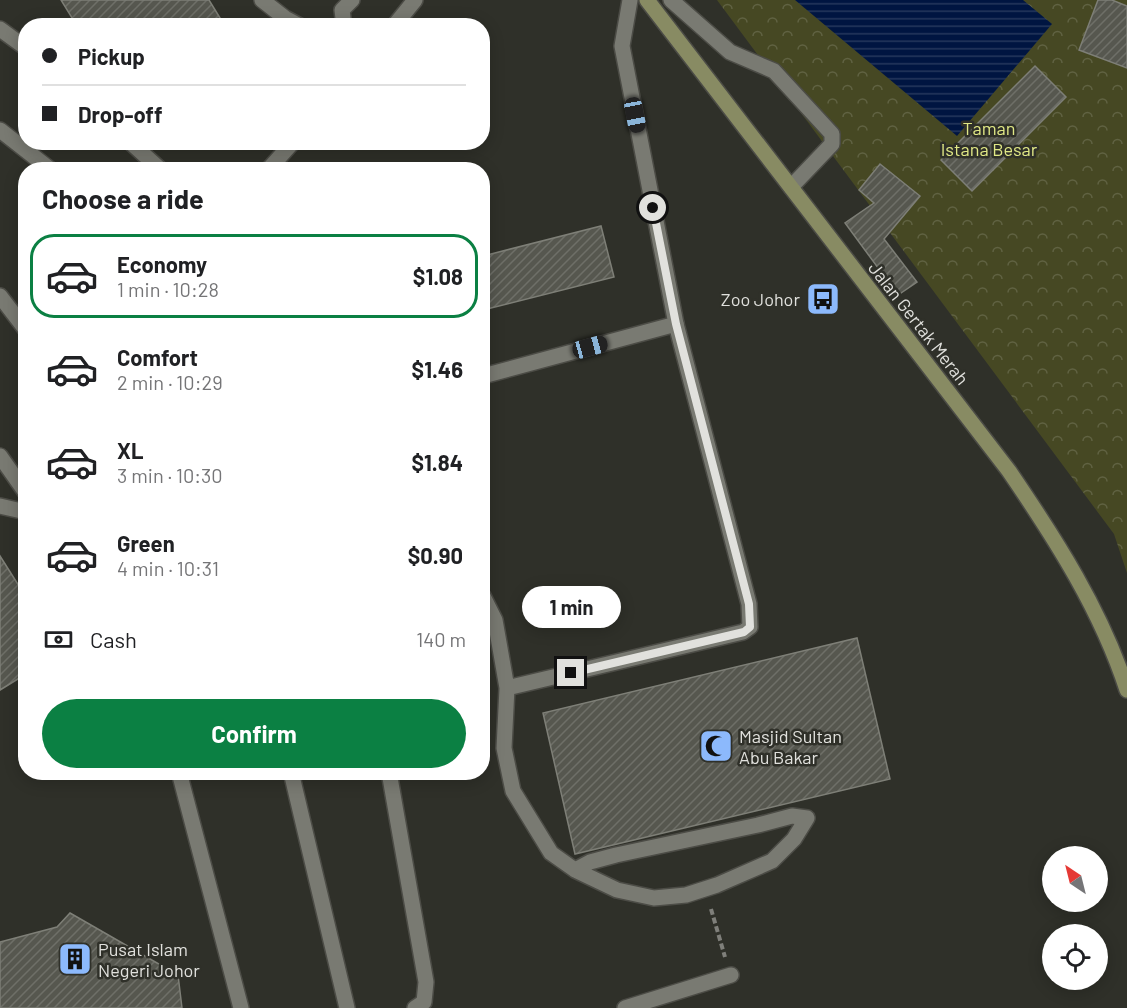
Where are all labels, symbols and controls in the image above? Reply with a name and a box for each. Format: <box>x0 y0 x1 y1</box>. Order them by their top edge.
text: Pickup <box>78 43 145 69</box>
car <box>623 96 647 134</box>
text: Drop-off <box>78 101 162 127</box>
park label: Taman Istana Besar <box>941 117 1038 160</box>
text: Choose a ride <box>42 182 204 214</box>
route start <box>639 194 666 221</box>
icon: car <box>45 249 99 303</box>
text: Economy <box>117 251 207 277</box>
street label: Jalan Gertak Merah <box>864 257 974 389</box>
text: $1.08 <box>413 263 463 289</box>
text: 1 min · 10:28 <box>117 277 219 301</box>
bus stop icon: Zoo Johor <box>805 281 841 317</box>
place label: Zoo Johor <box>721 288 800 310</box>
car <box>570 334 610 360</box>
icon: car <box>45 342 99 396</box>
text: Comfort <box>117 344 198 370</box>
text: $1.46 <box>412 356 463 382</box>
text: 2 min · 10:29 <box>117 370 223 394</box>
icon: car <box>45 435 99 489</box>
text: XL <box>117 437 143 463</box>
text: $1.84 <box>411 449 463 475</box>
text: 3 min · 10:30 <box>117 463 223 487</box>
icon: car <box>45 528 99 582</box>
text: Green <box>117 530 175 556</box>
text: $0.90 <box>408 542 463 568</box>
text: 4 min · 10:31 <box>117 556 219 580</box>
callout: 1 min <box>522 586 620 628</box>
text: 1 min <box>550 595 593 619</box>
icon: cash <box>42 623 75 656</box>
text: Cash <box>90 626 137 652</box>
text: 140 m <box>416 627 466 651</box>
route end <box>557 659 584 686</box>
button: Confirm <box>42 699 466 768</box>
place label: Masjid Sultan Abu Bakar <box>739 725 842 768</box>
mosque icon: Masjid Sultan Abu Bakar <box>698 728 734 764</box>
north arrow <box>1042 846 1108 912</box>
map controls <box>1042 846 1108 990</box>
button: locate <box>1042 924 1108 990</box>
place label: Pusat Islam Negeri Johor <box>98 938 200 981</box>
building icon: Pusat Islam Negeri Johor <box>57 941 93 977</box>

